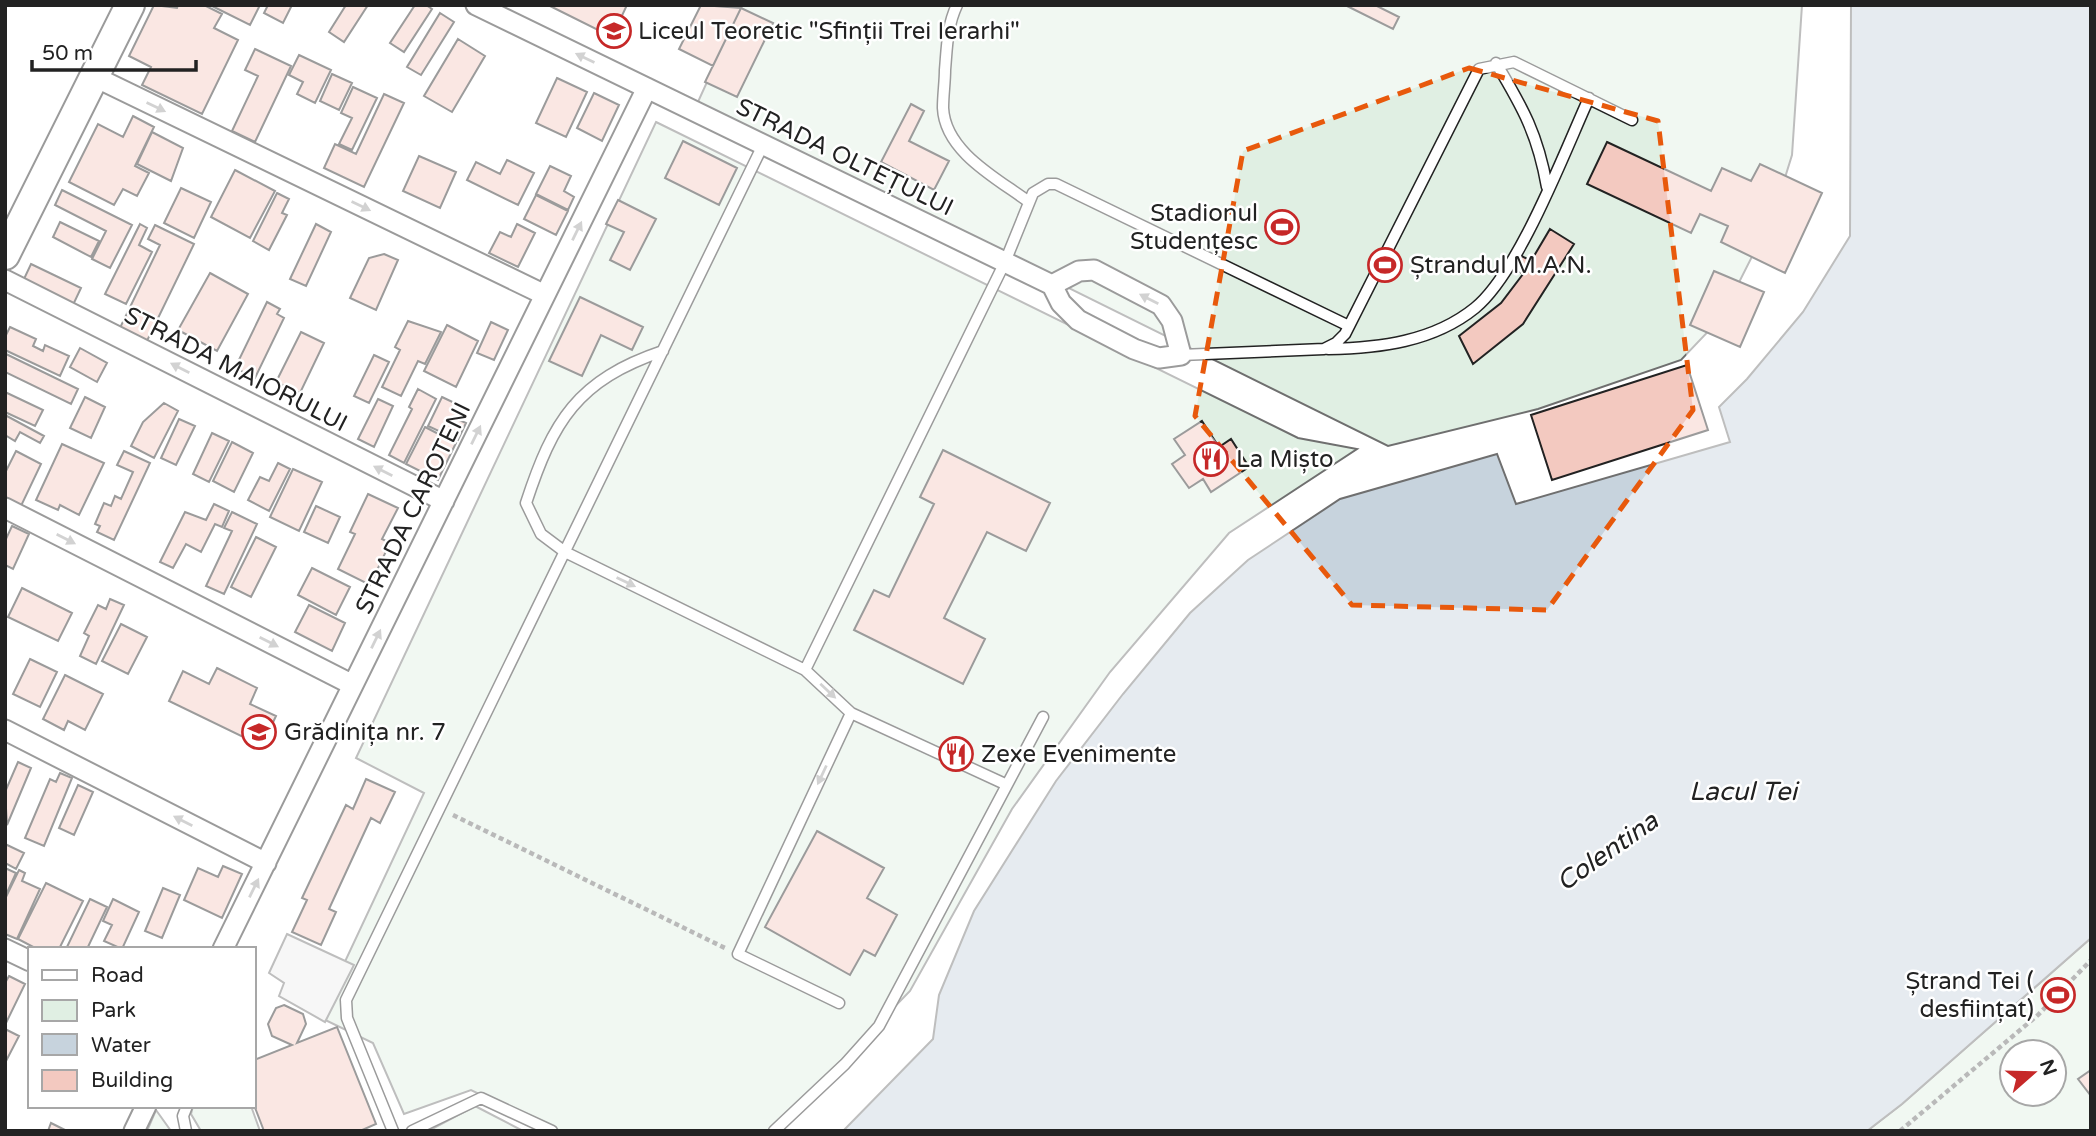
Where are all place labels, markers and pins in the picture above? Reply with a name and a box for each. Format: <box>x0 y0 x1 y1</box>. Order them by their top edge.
school or university icon: Liceul Teoretic "Sfinții Trei Ierarhi" <box>595 12 633 50</box>
place label: Liceul Teoretic "Sfinții Trei Ierarhi" <box>638 17 1020 46</box>
place label: Stadionul Studențesc <box>1130 199 1258 256</box>
sports icon: Stadionul Studențesc <box>1263 208 1301 246</box>
sports icon: Ștrandul M.A.N. <box>1366 246 1404 284</box>
place label: Ștrandul M.A.N. <box>1410 251 1592 280</box>
restaurant icon: La Mișto <box>1192 440 1230 478</box>
place label: La Mișto <box>1236 445 1334 474</box>
school or university icon: Grădinița nr. 7 <box>240 713 278 751</box>
place label: Grădinița nr. 7 <box>284 718 446 747</box>
restaurant icon: Zexe Evenimente <box>937 735 975 773</box>
place label: Zexe Evenimente <box>981 740 1176 769</box>
place label: Ștrand Tei ( desființat) <box>1906 967 2034 1024</box>
sports icon: Ștrand Tei ( desființat) <box>2039 976 2077 1014</box>

